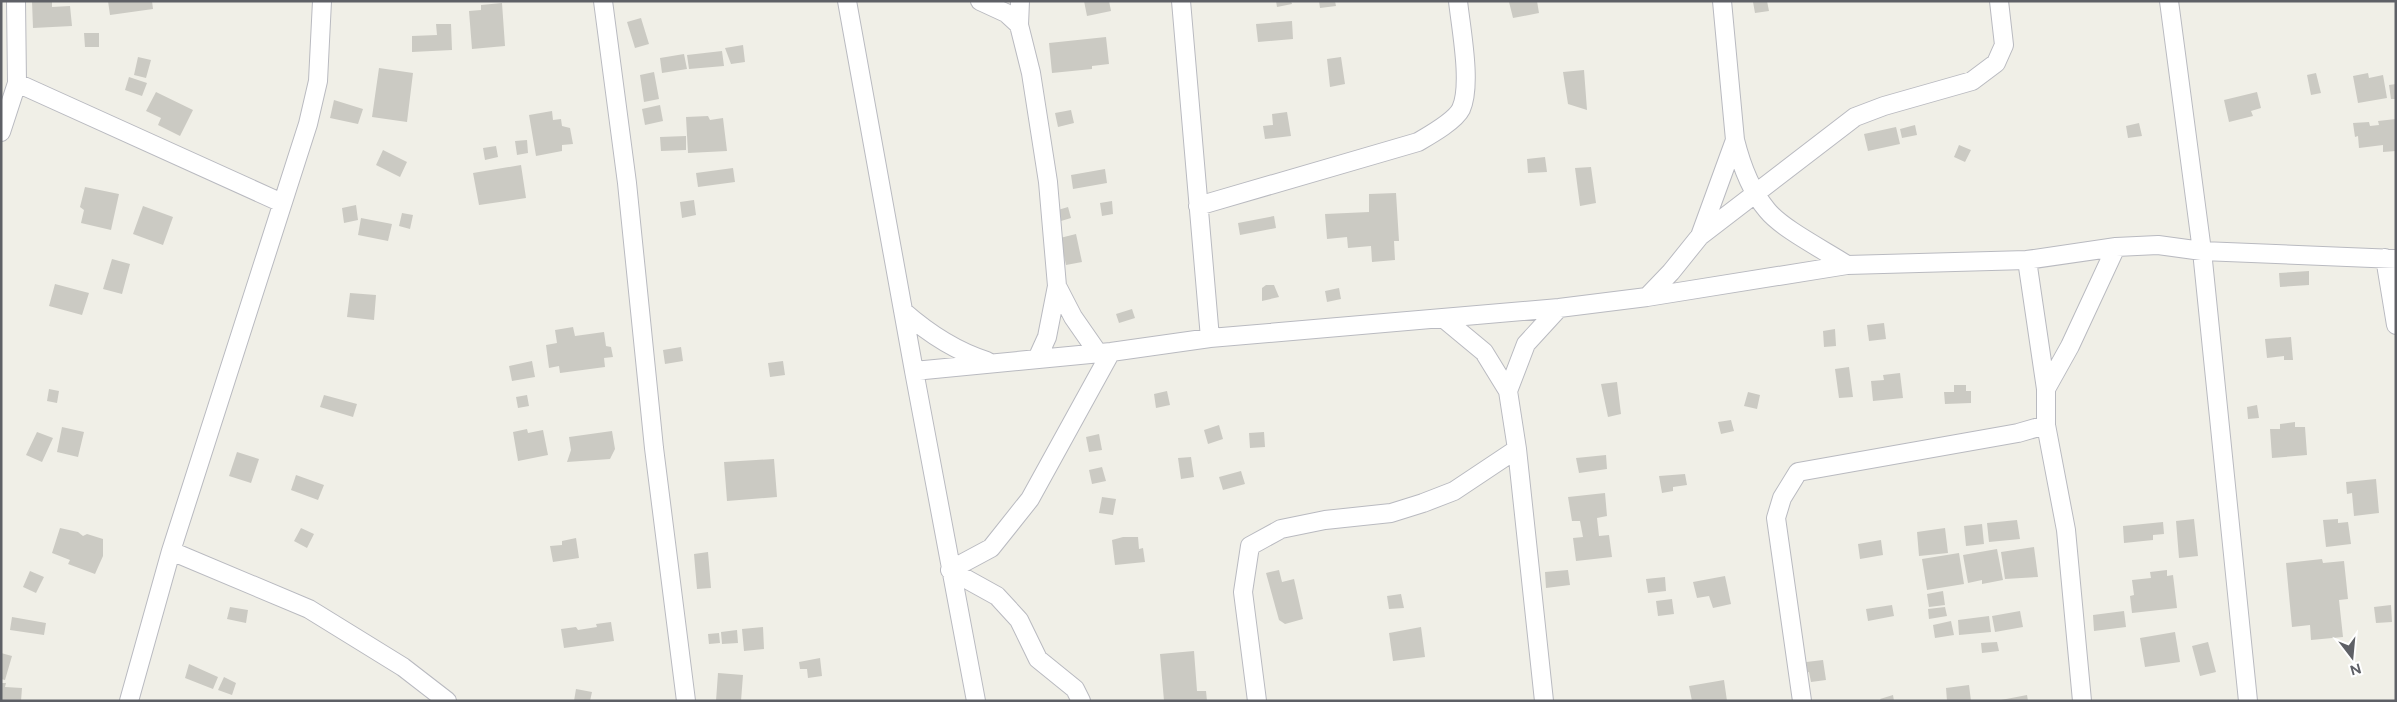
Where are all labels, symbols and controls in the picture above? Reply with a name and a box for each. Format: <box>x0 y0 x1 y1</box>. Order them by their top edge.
north arrow <box>2327 632 2377 682</box>
text: N <box>2348 659 2363 679</box>

